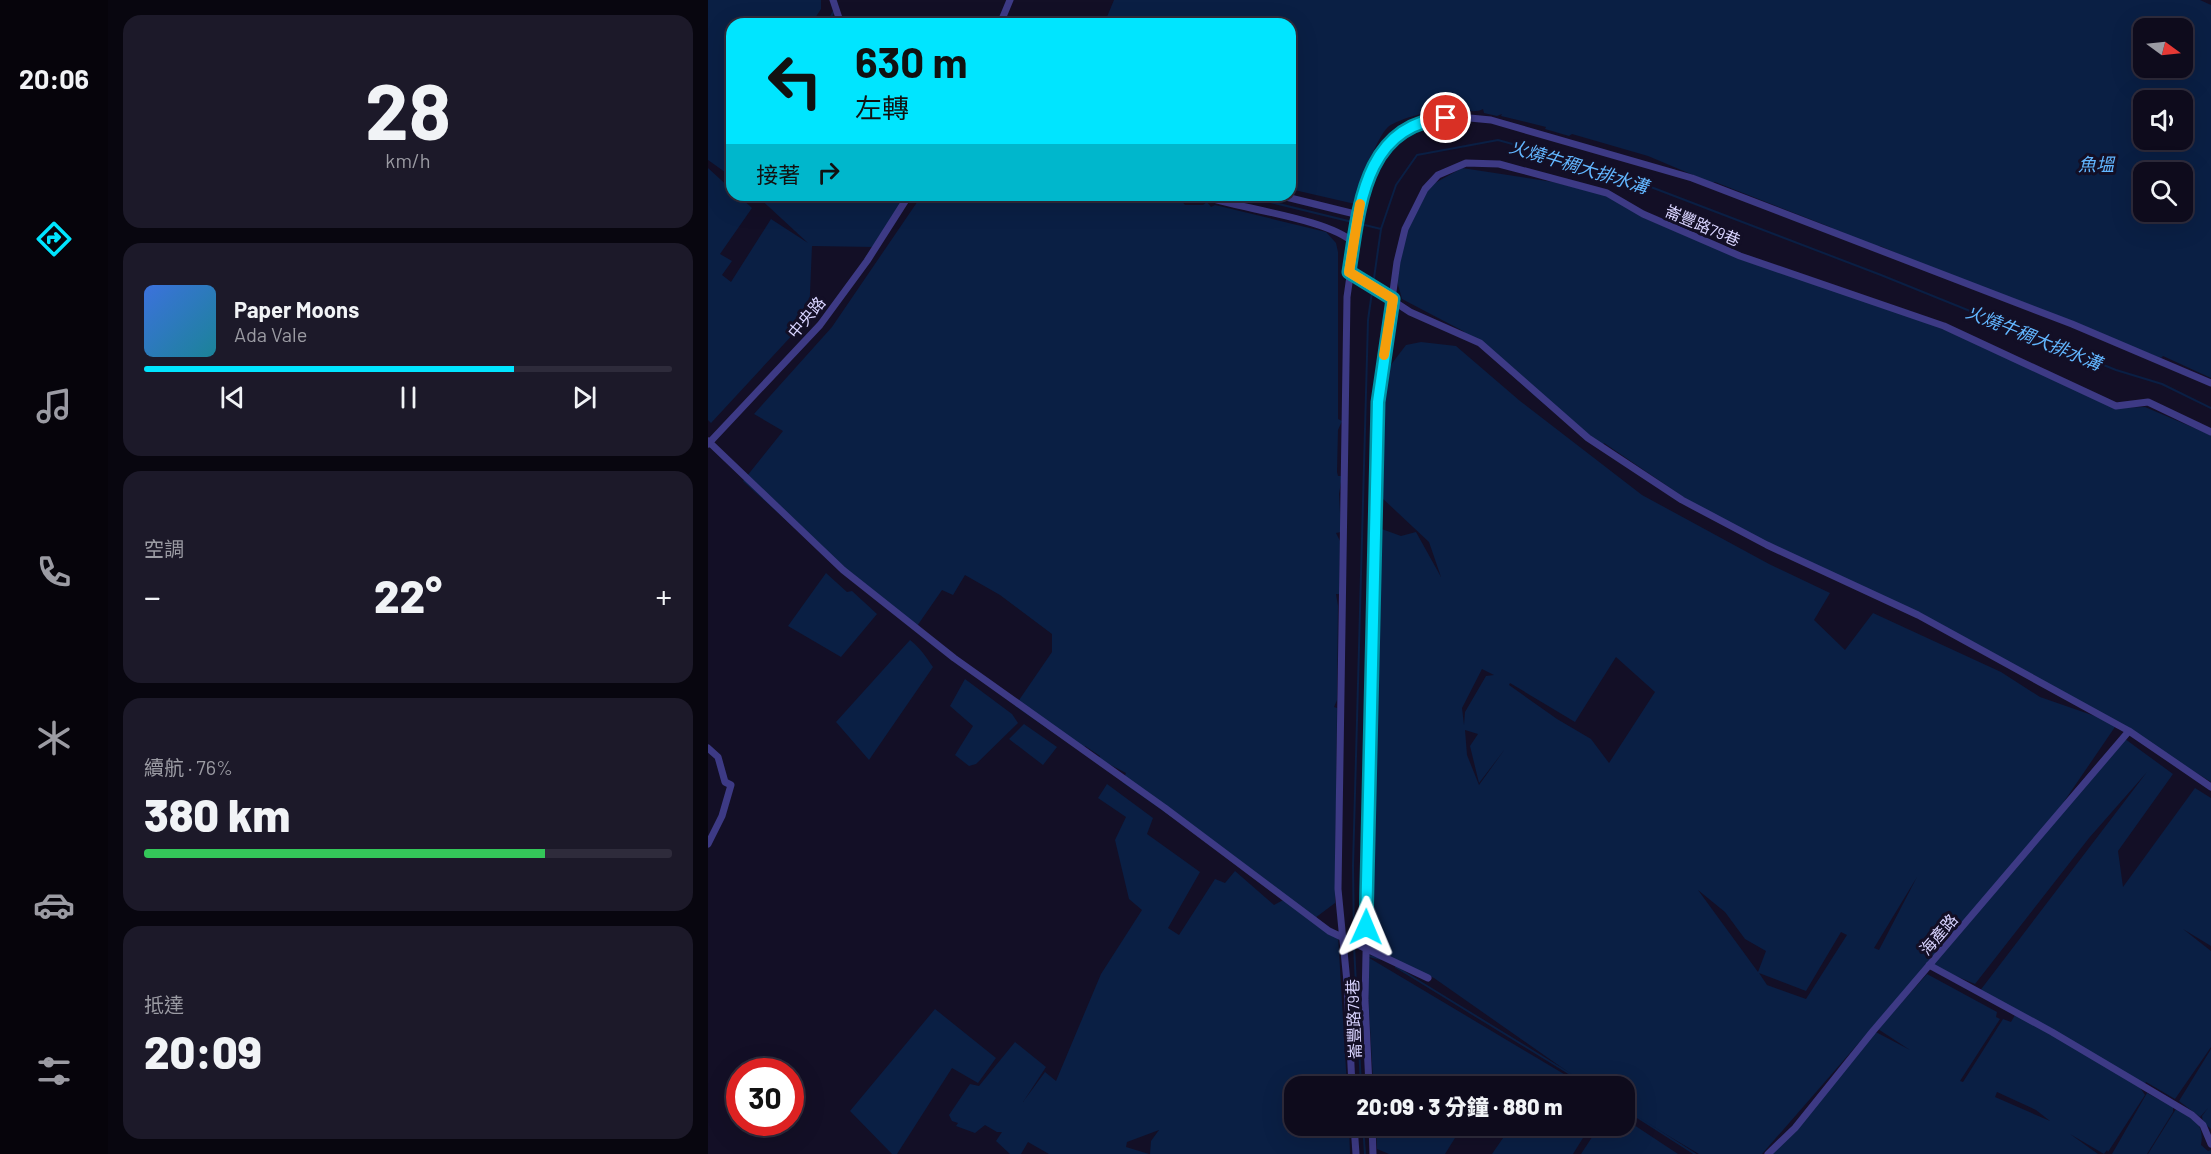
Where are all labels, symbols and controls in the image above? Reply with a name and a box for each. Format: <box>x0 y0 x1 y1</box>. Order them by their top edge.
north arrow <box>2133 18 2193 78</box>
map controls <box>2133 18 2193 222</box>
text: 630 m <box>855 36 968 86</box>
icon: left <box>756 42 834 120</box>
text: 20:06 <box>19 62 89 94</box>
text: 28 <box>365 62 451 156</box>
button: sound <box>2133 90 2193 150</box>
text: 左轉 <box>855 91 909 123</box>
pin <box>1420 92 1471 143</box>
icon: arrive <box>1429 101 1462 134</box>
water label: 火燒牛稠大排水溝 <box>1507 134 1654 198</box>
text: km/h <box>385 148 431 172</box>
water label: 魚塭 <box>2078 153 2116 175</box>
icon: right <box>812 156 845 189</box>
text: 接著 <box>756 161 800 187</box>
button: search <box>2133 162 2193 222</box>
street label: 崙豐路79巷 <box>1663 201 1743 249</box>
icon: directions <box>33 218 75 260</box>
street label: 中央路 <box>783 293 829 341</box>
text: Paper Moons <box>234 296 359 322</box>
water label: 火燒牛稠大排水溝 <box>1963 300 2108 375</box>
text: Ada Vale <box>234 322 307 346</box>
icon: previous <box>216 381 249 414</box>
icon: pause <box>392 381 425 414</box>
icon: next <box>568 381 601 414</box>
icon: music <box>33 385 75 427</box>
text: 空調 <box>144 536 184 560</box>
icon: phone <box>33 551 75 593</box>
text: 22° <box>374 568 442 622</box>
text: − <box>144 576 161 616</box>
text: + <box>655 576 672 616</box>
icon: climate <box>33 717 75 759</box>
text: 續航 · 76% <box>144 755 233 779</box>
text: 380 km <box>144 787 290 841</box>
icon: car <box>33 884 75 926</box>
position arrow <box>1334 895 1398 959</box>
street label: 海產路 <box>1915 910 1961 958</box>
street label: 崙豐路79巷 <box>1342 979 1364 1059</box>
text: 抵達 <box>144 992 184 1016</box>
text: 20:09 <box>144 1024 262 1078</box>
icon: filters <box>33 1050 75 1092</box>
speed limit sign: 30 <box>726 1058 804 1136</box>
text: 20:09 · 3 分鐘 · 880 m <box>1357 1093 1562 1119</box>

